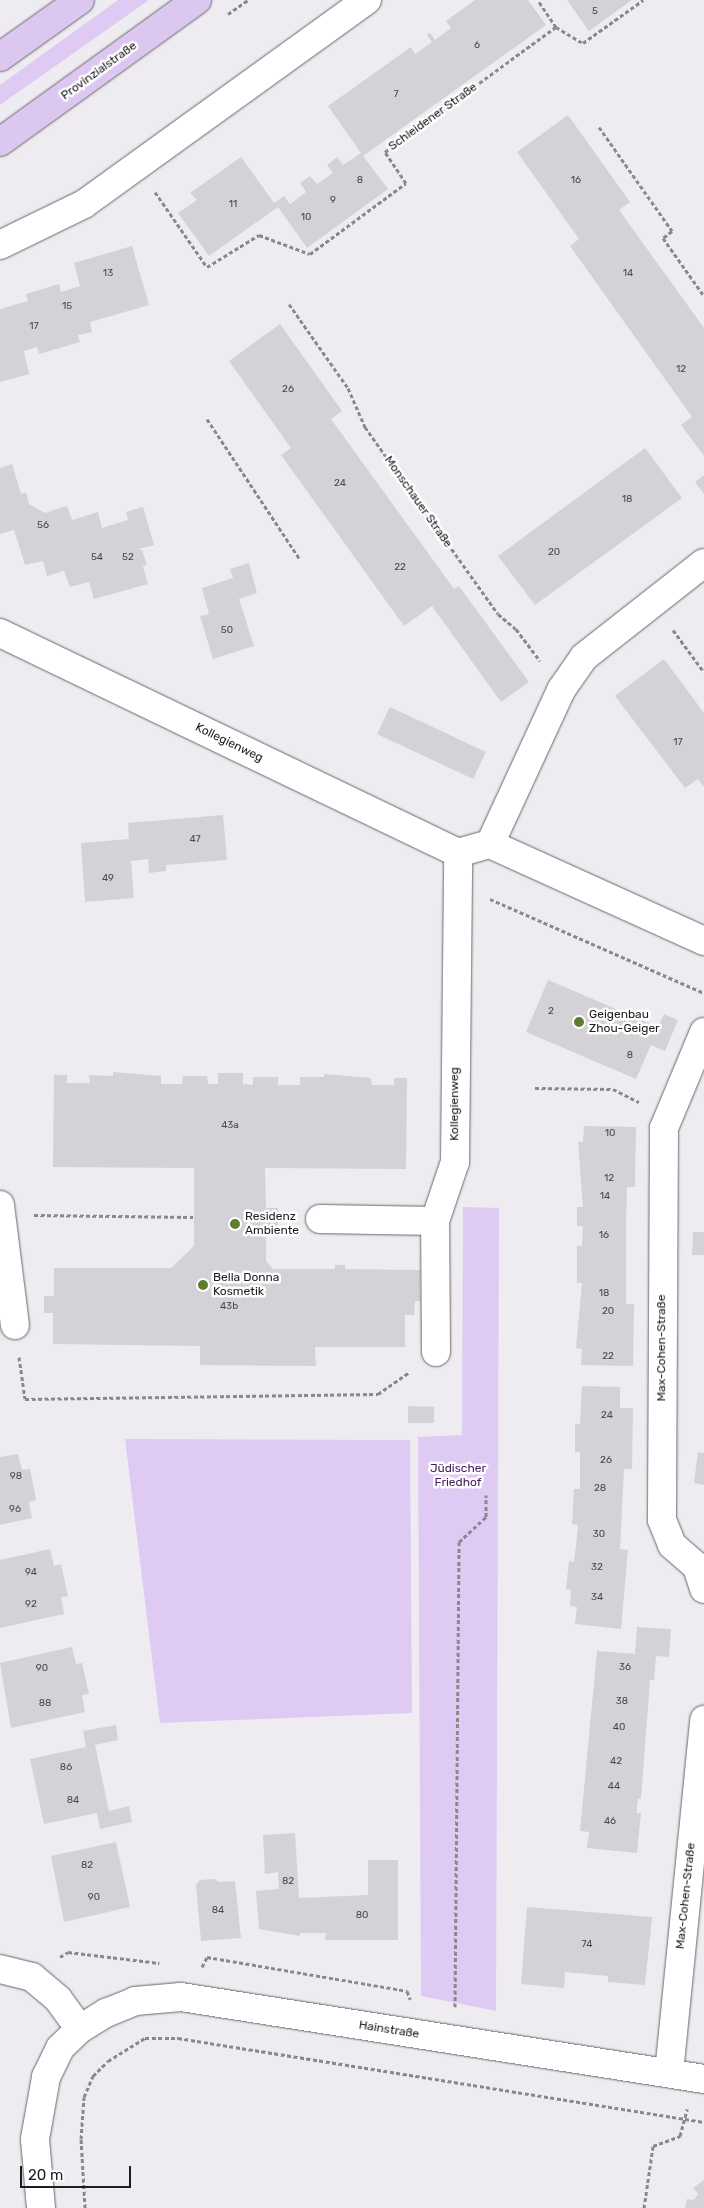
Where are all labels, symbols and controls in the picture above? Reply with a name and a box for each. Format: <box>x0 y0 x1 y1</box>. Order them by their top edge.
house number: 5 <box>592 6 598 18</box>
street label: Provinzialstraße <box>58 39 140 103</box>
house number: 6 <box>474 40 480 52</box>
street label: Schleidener Straße <box>386 80 480 154</box>
house number: 7 <box>393 89 399 101</box>
house number: 8 <box>357 175 363 187</box>
house number: 16 <box>571 175 581 187</box>
house number: 9 <box>330 195 336 207</box>
house number: 11 <box>229 199 237 211</box>
house number: 10 <box>301 212 311 224</box>
house number: 13 <box>103 268 113 280</box>
house number: 14 <box>623 268 633 280</box>
house number: 15 <box>62 301 72 313</box>
house number: 17 <box>29 321 39 333</box>
house number: 12 <box>676 364 686 376</box>
house number: 26 <box>282 384 294 396</box>
street label: Monschauer Straße <box>381 453 455 551</box>
house number: 24 <box>334 478 346 490</box>
house number: 18 <box>622 494 632 506</box>
house number: 56 <box>37 520 49 532</box>
house number: 20 <box>548 547 560 559</box>
house number: 54 <box>91 552 103 564</box>
house number: 52 <box>122 552 134 564</box>
house number: 22 <box>394 562 406 574</box>
house number: 50 <box>221 625 233 637</box>
street label: Kollegienweg <box>193 720 265 766</box>
house number: 17 <box>673 737 683 749</box>
house number: 47 <box>189 834 201 846</box>
house number: 49 <box>102 873 114 885</box>
house number: 2 <box>548 1006 554 1018</box>
place label: Geigenbau Zhou-Geiger <box>589 1008 660 1036</box>
marker: Geigenbau Zhou-Geiger <box>573 1016 585 1028</box>
house number: 8 <box>627 1050 633 1062</box>
street label: Kollegienweg <box>448 1067 462 1141</box>
house number: 43a <box>221 1120 239 1132</box>
house number: 10 <box>605 1128 615 1140</box>
house number: 12 <box>604 1173 614 1185</box>
house number: 14 <box>600 1191 610 1203</box>
place label: Residenz Ambiente <box>245 1210 299 1238</box>
marker: Residenz Ambiente <box>229 1218 241 1230</box>
house number: 16 <box>599 1230 609 1242</box>
place label: Bella Donna Kosmetik <box>213 1271 279 1299</box>
marker: Bella Donna Kosmetik <box>197 1279 209 1291</box>
house number: 18 <box>599 1288 609 1300</box>
street label: Max-Cohen-Straße <box>655 1295 669 1401</box>
house number: 43b <box>220 1301 238 1313</box>
house number: 20 <box>602 1306 614 1318</box>
house number: 22 <box>602 1351 614 1363</box>
house number: 24 <box>601 1410 613 1422</box>
house number: 26 <box>600 1455 612 1467</box>
park label: Jüdischer Friedhof <box>430 1462 486 1490</box>
house number: 98 <box>10 1471 22 1483</box>
house number: 28 <box>594 1483 606 1495</box>
house number: 96 <box>9 1504 21 1516</box>
house number: 30 <box>593 1529 605 1541</box>
house number: 32 <box>591 1562 603 1574</box>
house number: 94 <box>25 1567 37 1579</box>
house number: 34 <box>591 1592 603 1604</box>
house number: 92 <box>25 1599 37 1611</box>
house number: 36 <box>619 1662 631 1674</box>
house number: 90 <box>36 1663 48 1675</box>
house number: 38 <box>616 1696 628 1708</box>
house number: 88 <box>39 1698 51 1710</box>
house number: 40 <box>613 1722 625 1734</box>
house number: 42 <box>610 1756 622 1768</box>
house number: 86 <box>60 1762 72 1774</box>
house number: 44 <box>608 1781 620 1793</box>
house number: 84 <box>67 1795 79 1807</box>
house number: 46 <box>604 1816 616 1828</box>
street label: Max-Cohen-Straße <box>673 1842 699 1950</box>
house number: 82 <box>81 1860 93 1872</box>
house number: 82 <box>282 1876 294 1888</box>
house number: 90 <box>88 1892 100 1904</box>
house number: 84 <box>212 1905 224 1917</box>
house number: 80 <box>356 1910 368 1922</box>
house number: 74 <box>582 1939 592 1951</box>
street label: Hainstraße <box>358 2018 420 2042</box>
scale bar <box>22 2156 134 2188</box>
text: 20 m <box>28 2166 63 2184</box>

